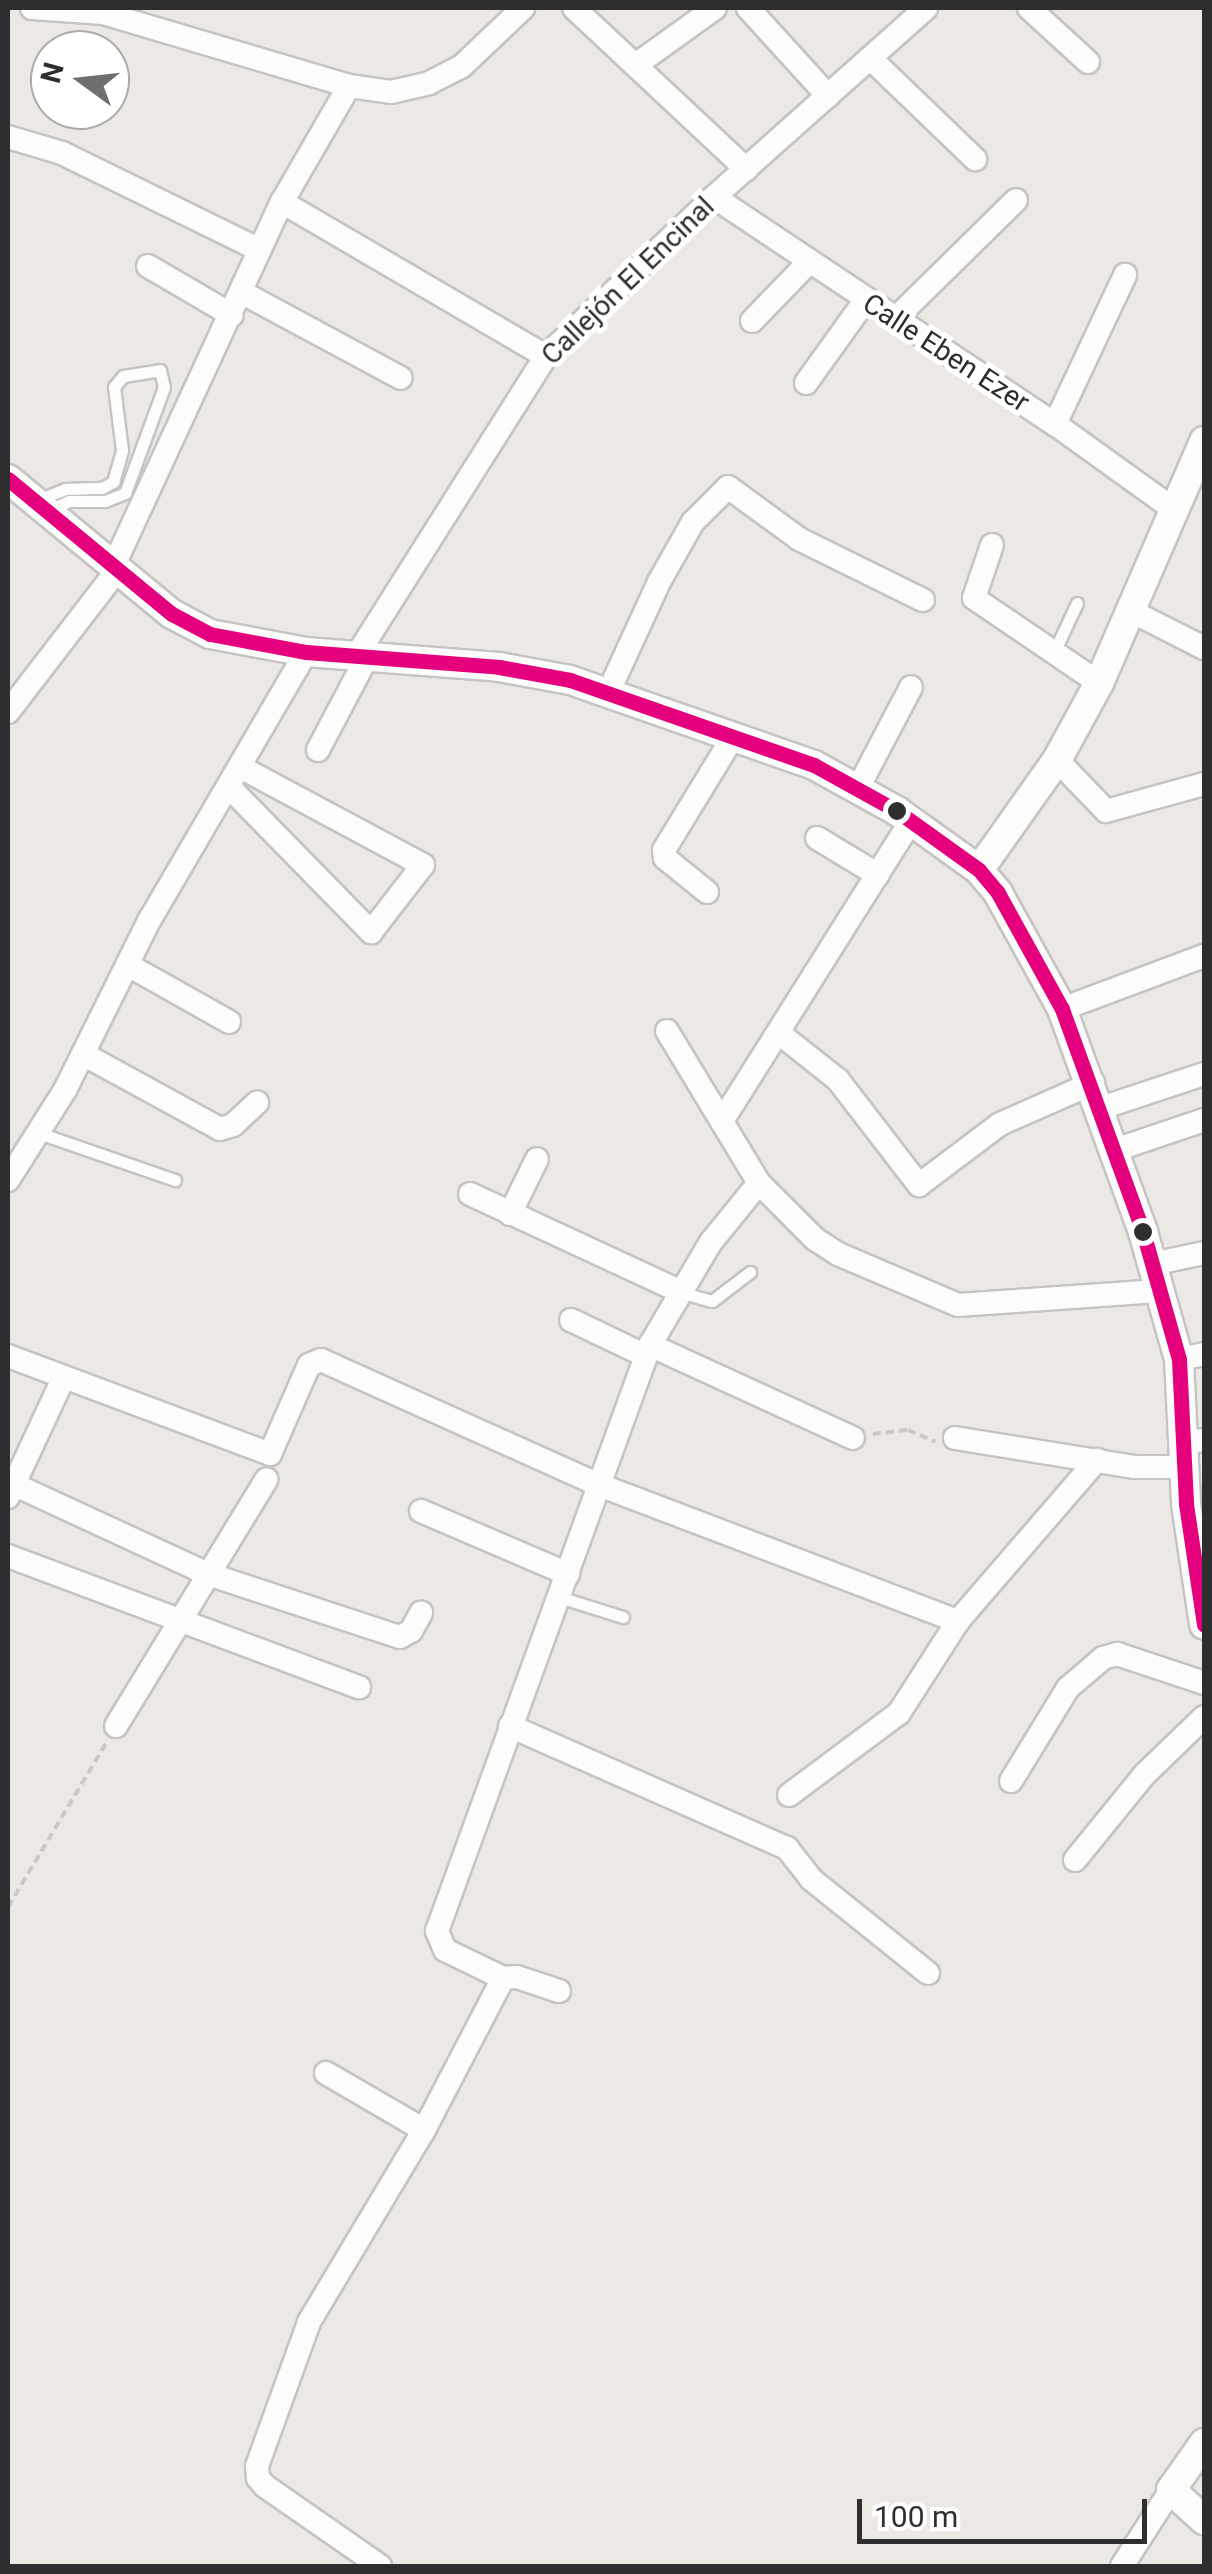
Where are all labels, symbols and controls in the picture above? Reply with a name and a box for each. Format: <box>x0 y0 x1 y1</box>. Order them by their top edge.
north arrow <box>30 30 130 130</box>
text: N <box>34 59 71 86</box>
street label: Callejón El Encinal <box>535 190 721 372</box>
street label: Calle Eben Ezer <box>856 287 1036 419</box>
unlabelled marker <box>887 801 907 821</box>
unlabelled marker <box>1133 1222 1153 1242</box>
scale bar <box>862 2479 1152 2541</box>
text: 100 m <box>874 2499 958 2534</box>

